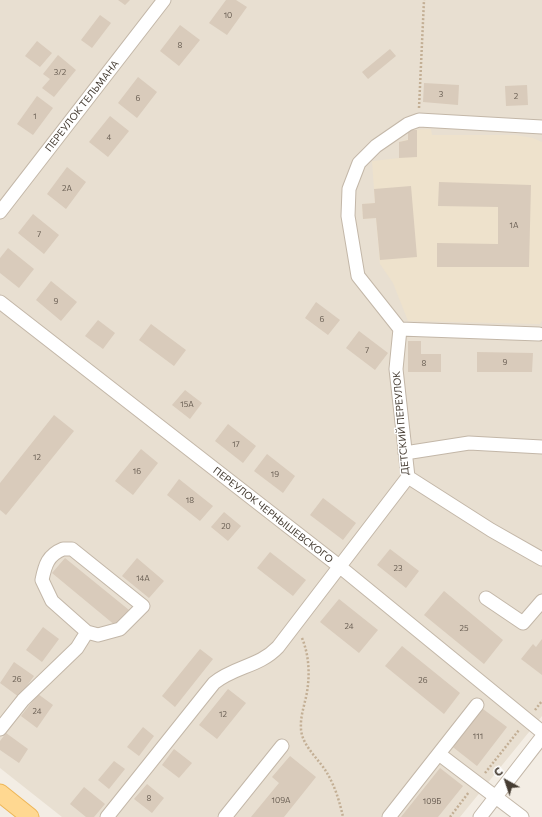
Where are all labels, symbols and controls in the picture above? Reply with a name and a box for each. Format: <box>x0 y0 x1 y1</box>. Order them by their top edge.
house number: 10 <box>224 10 232 20</box>
house number: 8 <box>178 40 182 50</box>
street label: ПЕРЕУЛОК ТЕЛЬМАНА <box>43 58 121 154</box>
house number: 3/2 <box>54 67 66 77</box>
house number: 3 <box>439 89 443 99</box>
house number: 2 <box>514 91 518 101</box>
house number: 6 <box>136 93 140 103</box>
house number: 1 <box>33 111 37 121</box>
house number: 4 <box>107 132 111 142</box>
house number: 2А <box>62 183 72 193</box>
house number: 1А <box>510 220 518 230</box>
house number: 7 <box>37 229 41 239</box>
house number: 9 <box>54 296 58 306</box>
house number: 6 <box>320 314 324 324</box>
house number: 7 <box>365 345 369 355</box>
house number: 9 <box>503 357 507 367</box>
house number: 8 <box>422 358 426 368</box>
street label: ДЕТСКИЙ ПЕРЕУЛОК <box>390 371 412 475</box>
house number: 15А <box>180 399 194 409</box>
house number: 17 <box>232 439 240 449</box>
house number: 12 <box>33 452 41 462</box>
street label: ПЕРЕУЛОК ЧЕРНЫШЕВСКОГО <box>211 464 335 566</box>
house number: 16 <box>133 466 141 476</box>
house number: 19 <box>271 469 279 479</box>
house number: 18 <box>186 495 194 505</box>
house number: 20 <box>221 521 231 531</box>
house number: 23 <box>394 563 402 573</box>
house number: 14А <box>136 573 150 583</box>
house number: 24 <box>344 621 354 631</box>
house number: 25 <box>459 623 469 633</box>
house number: 26 <box>12 674 22 684</box>
house number: 26 <box>418 675 428 685</box>
house number: 24 <box>32 706 42 716</box>
house number: 12 <box>219 709 227 719</box>
house number: 111 <box>473 731 483 741</box>
north arrow <box>486 761 526 801</box>
text: С <box>491 764 505 779</box>
house number: 8 <box>147 793 151 803</box>
house number: 109А <box>272 795 290 805</box>
house number: 109Б <box>423 796 441 806</box>

